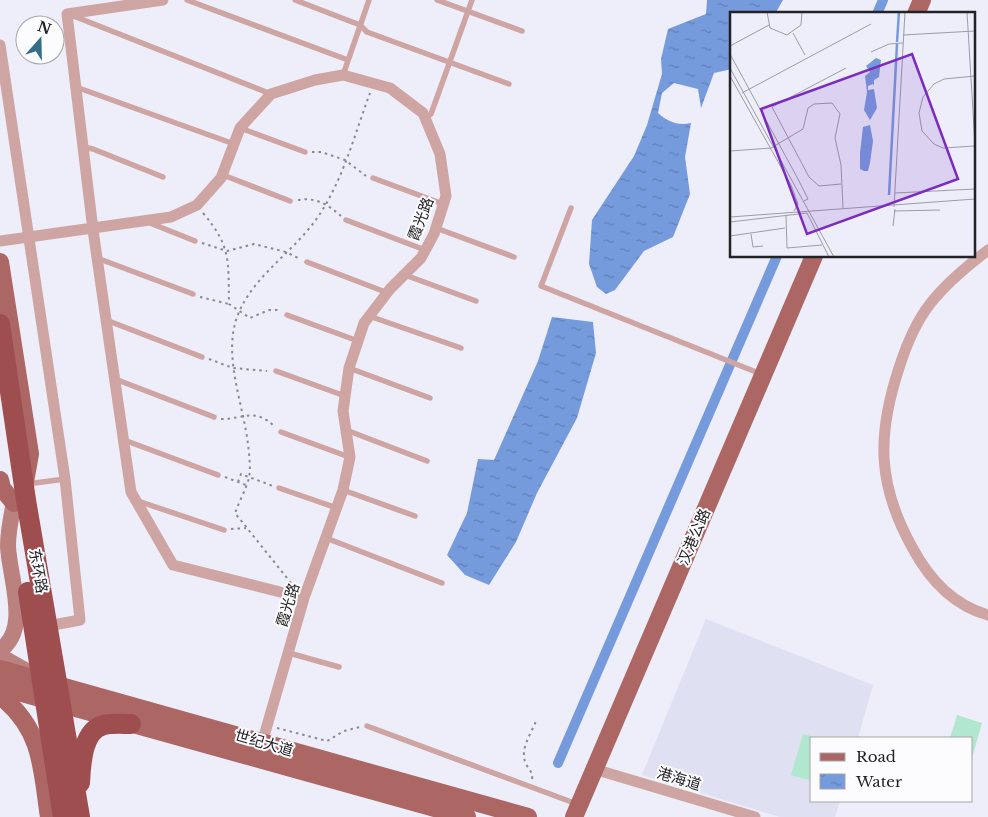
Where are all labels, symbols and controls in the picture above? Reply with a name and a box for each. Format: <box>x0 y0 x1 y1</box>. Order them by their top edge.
inset map <box>730 12 976 258</box>
north arrow <box>15 15 65 65</box>
text: N <box>35 17 54 38</box>
street label: 霞光路 <box>404 194 437 243</box>
street label: 汉港公路 <box>673 505 714 568</box>
street label: 东环路 <box>25 547 52 595</box>
street label: 霞光路 <box>272 581 303 629</box>
street label: 世纪大道 <box>233 725 296 760</box>
legend <box>810 737 973 802</box>
text: Road <box>856 747 896 766</box>
street label: 港海道 <box>655 763 703 794</box>
text: Water <box>855 772 903 791</box>

